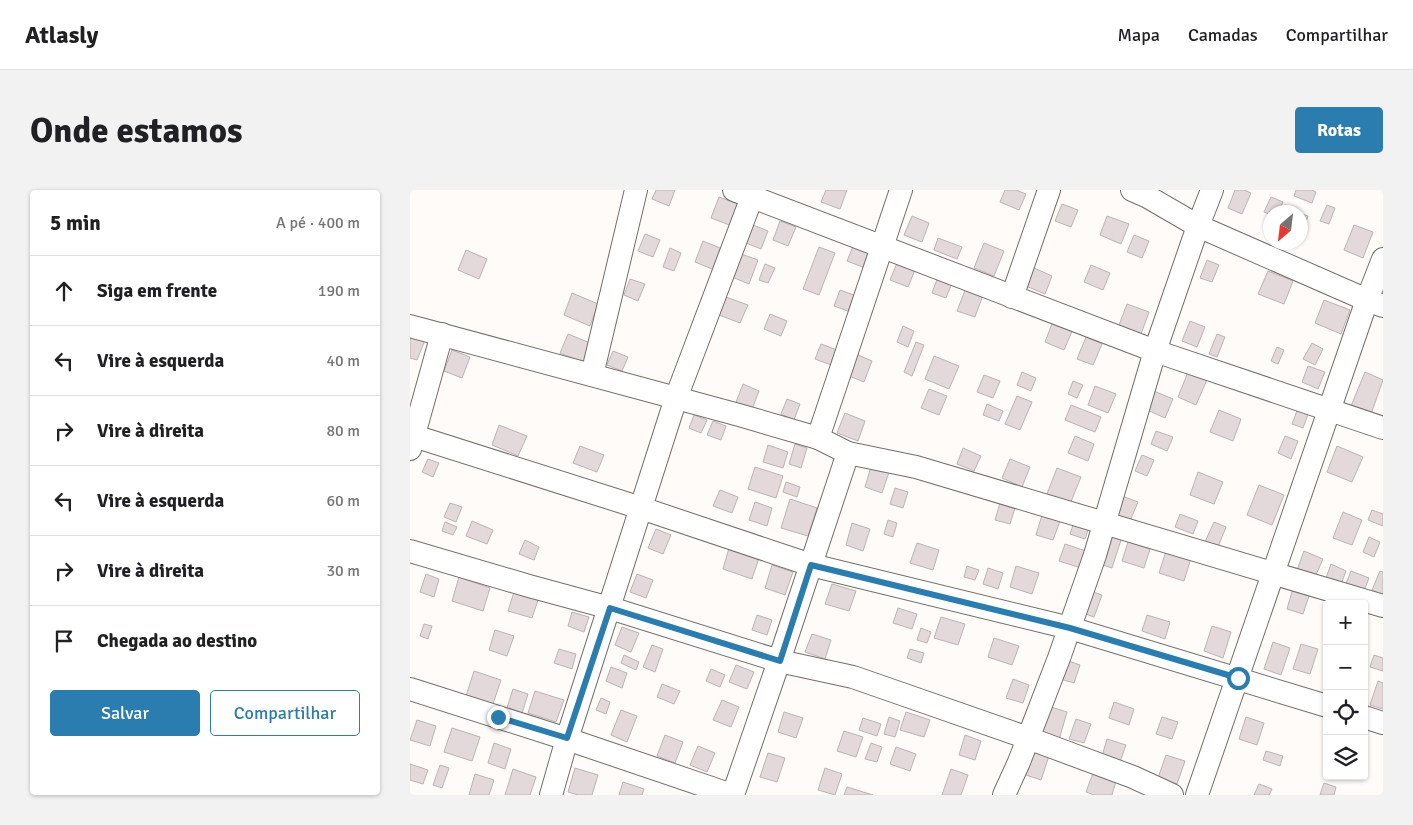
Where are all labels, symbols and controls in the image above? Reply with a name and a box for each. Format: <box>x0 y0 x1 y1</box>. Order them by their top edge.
text: Atlasly <box>25 20 98 50</box>
text: Mapa <box>1118 24 1160 46</box>
text: Camadas <box>1188 24 1258 46</box>
text: Compartilhar <box>1286 24 1388 46</box>
button: Rotas <box>1295 107 1383 153</box>
text: Onde estamos <box>30 109 242 152</box>
north arrow <box>1263 205 1308 250</box>
text: 5 min <box>50 210 101 236</box>
text: A pé · 400 m <box>276 213 360 233</box>
icon: ahead <box>50 277 78 305</box>
text: Siga em frente <box>97 279 217 303</box>
text: 190 m <box>318 281 360 301</box>
icon: left <box>50 347 78 375</box>
text: Vire à esquerda <box>97 349 224 373</box>
text: 40 m <box>326 351 360 371</box>
icon: right <box>50 417 78 445</box>
text: Vire à direita <box>97 419 204 443</box>
text: 80 m <box>326 421 360 441</box>
icon: left <box>50 487 78 515</box>
text: Vire à esquerda <box>97 489 224 513</box>
text: 60 m <box>326 491 360 511</box>
icon: right <box>50 557 78 585</box>
text: Vire à direita <box>97 559 204 583</box>
text: 30 m <box>326 561 360 581</box>
map controls <box>1323 600 1368 780</box>
button: + <box>1323 600 1368 645</box>
icon: arrive <box>50 627 78 655</box>
text: Chegada ao destino <box>97 629 257 653</box>
button: − <box>1323 645 1368 690</box>
route start <box>1227 667 1250 690</box>
button: Salvar <box>50 690 200 736</box>
button: Compartilhar <box>210 690 360 736</box>
button: locate <box>1323 690 1368 735</box>
route end <box>487 706 510 729</box>
button: layers <box>1323 735 1368 780</box>

